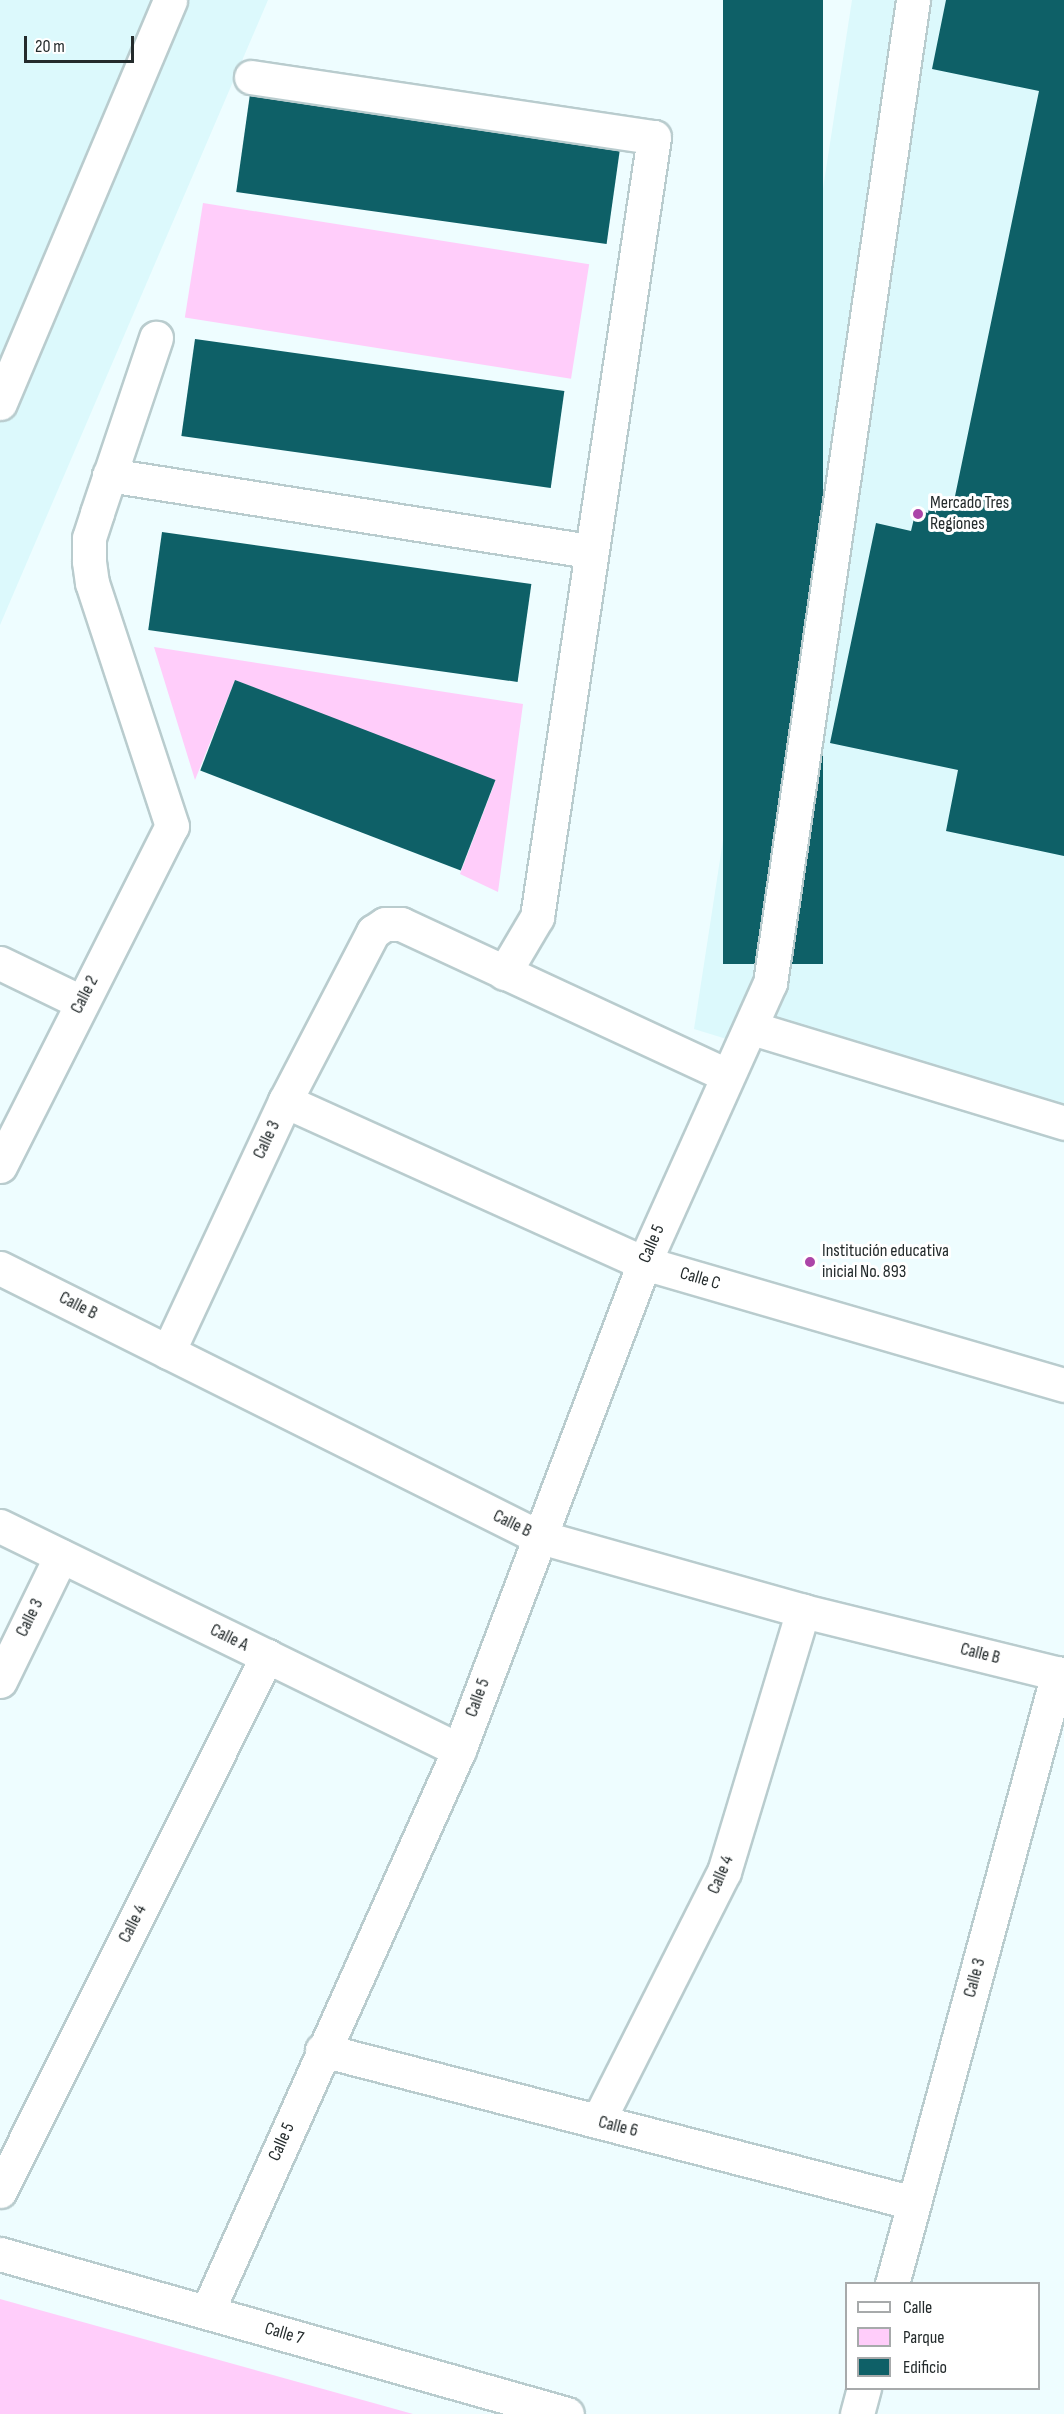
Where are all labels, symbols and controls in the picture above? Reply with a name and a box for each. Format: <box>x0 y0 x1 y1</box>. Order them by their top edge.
scale bar <box>27 24 136 62</box>
text: 20 m <box>35 36 65 57</box>
place label: Mercado Tres Regiones <box>930 493 1009 536</box>
marker: Mercado Tres Regiones <box>911 507 925 521</box>
street label: Calle 2 <box>66 972 104 1018</box>
street label: Calle 3 <box>249 1117 285 1163</box>
street label: Calle 5 <box>634 1222 670 1266</box>
place label: Institución educativa inicial No. 893 <box>822 1241 949 1284</box>
marker: Institución educativa inicial No. 893 <box>803 1255 817 1269</box>
street label: Calle C <box>677 1263 723 1295</box>
street label: Calle B <box>55 1287 101 1325</box>
street label: Calle B <box>489 1505 535 1543</box>
street label: Calle 3 <box>12 1595 48 1641</box>
street label: Calle A <box>206 1620 252 1656</box>
street label: Calle B <box>958 1639 1002 1669</box>
street label: Calle 5 <box>461 1676 495 1720</box>
street label: Calle 4 <box>703 1853 739 1897</box>
street label: Calle 4 <box>114 1901 152 1947</box>
street label: Calle 3 <box>959 1956 991 2000</box>
street label: Calle 6 <box>596 2112 640 2142</box>
street label: Calle 5 <box>264 2120 300 2164</box>
legend <box>845 2282 1040 2390</box>
text: Calle <box>903 2297 932 2318</box>
street label: Calle 7 <box>262 2318 306 2350</box>
text: Parque <box>903 2327 944 2348</box>
text: Edificio <box>903 2357 947 2378</box>

